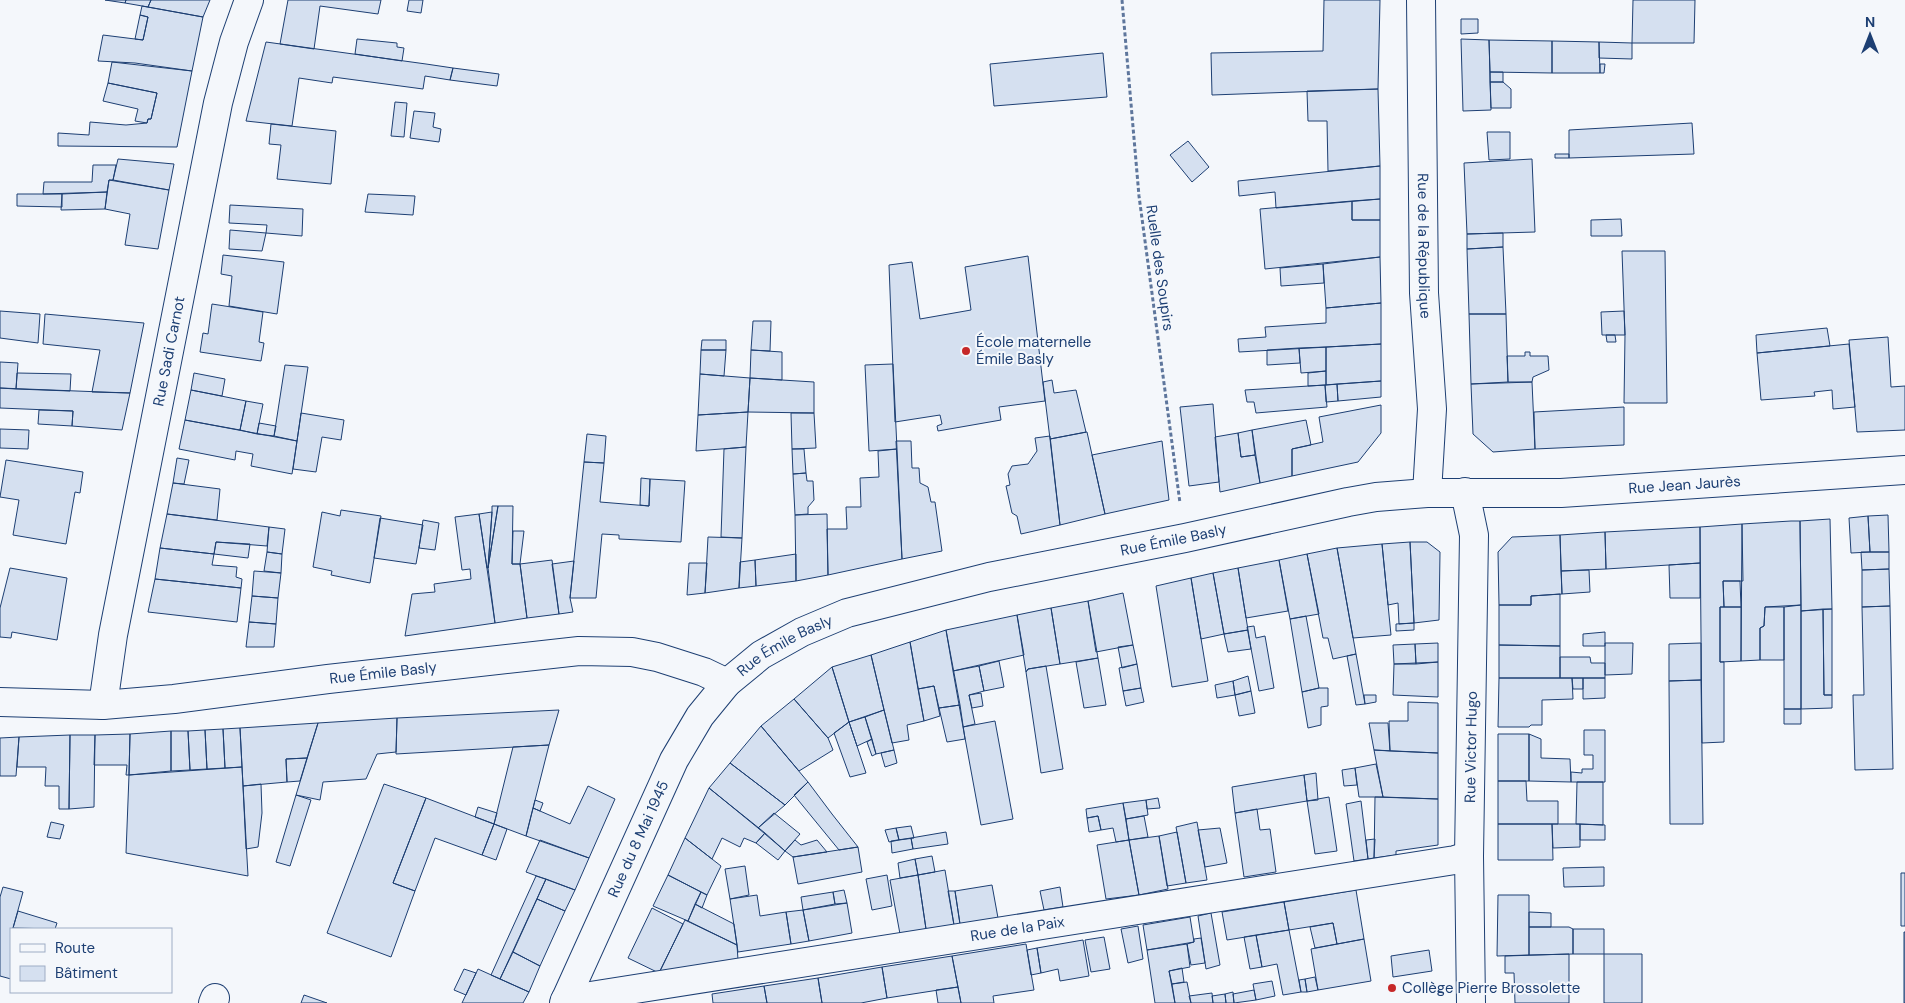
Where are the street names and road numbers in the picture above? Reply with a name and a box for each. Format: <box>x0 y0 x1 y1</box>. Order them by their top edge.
street label: Rue de la République <box>1413 173 1436 319</box>
street label: Ruelle des Soupirs <box>1141 204 1179 332</box>
street label: Rue Sadi Carnot <box>148 294 190 408</box>
street label: Rue Jean Jaurès <box>1628 471 1741 498</box>
street label: Rue Émile Basly <box>1119 519 1229 561</box>
street label: Rue Émile Basly <box>733 610 836 681</box>
street label: Rue Émile Basly <box>328 657 438 689</box>
street label: Rue Victor Hugo <box>1460 691 1482 803</box>
street label: Rue du 8 Mai 1945 <box>603 778 673 901</box>
street label: Rue de la Paix <box>969 911 1067 946</box>

